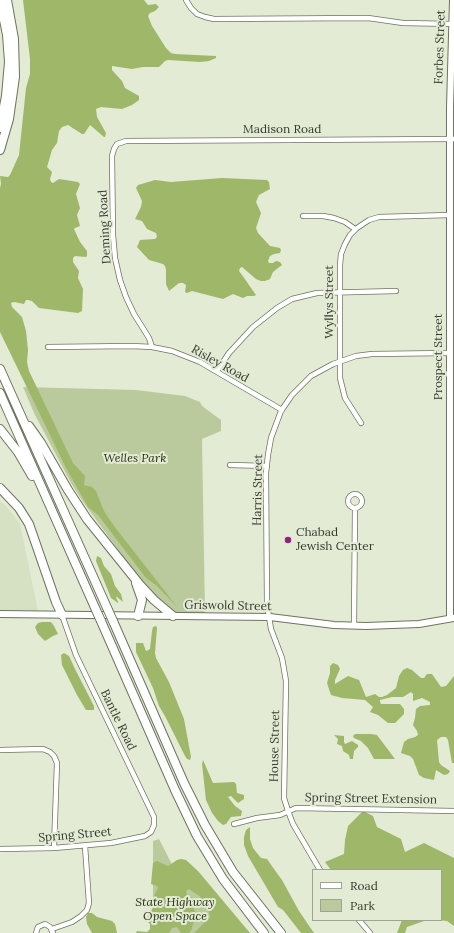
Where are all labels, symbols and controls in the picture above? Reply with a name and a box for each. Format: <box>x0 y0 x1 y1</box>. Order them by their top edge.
street label: Forbes Street <box>431 9 449 85</box>
street label: Madison Road <box>243 123 321 137</box>
street label: Deming Road <box>96 189 114 265</box>
street label: Wyllys Street <box>323 265 337 339</box>
street label: Prospect Street <box>432 314 446 400</box>
street label: Risley Road <box>189 342 251 386</box>
park label: Welles Park <box>104 452 166 466</box>
street label: Harris Street <box>250 454 266 526</box>
place label: Chabad Jewish Center <box>296 526 374 554</box>
marker: Chabad Jewish Center <box>283 535 293 545</box>
street label: Griswold Street <box>184 598 272 614</box>
street label: Bantle Road <box>97 687 139 753</box>
street label: House Street <box>267 710 283 782</box>
street label: Spring Street Extension <box>305 791 437 807</box>
street label: Spring Street <box>38 825 112 845</box>
legend <box>312 869 442 921</box>
text: Road <box>350 878 378 893</box>
park label: State Highway Open Space <box>135 896 215 924</box>
text: Park <box>350 898 375 913</box>

